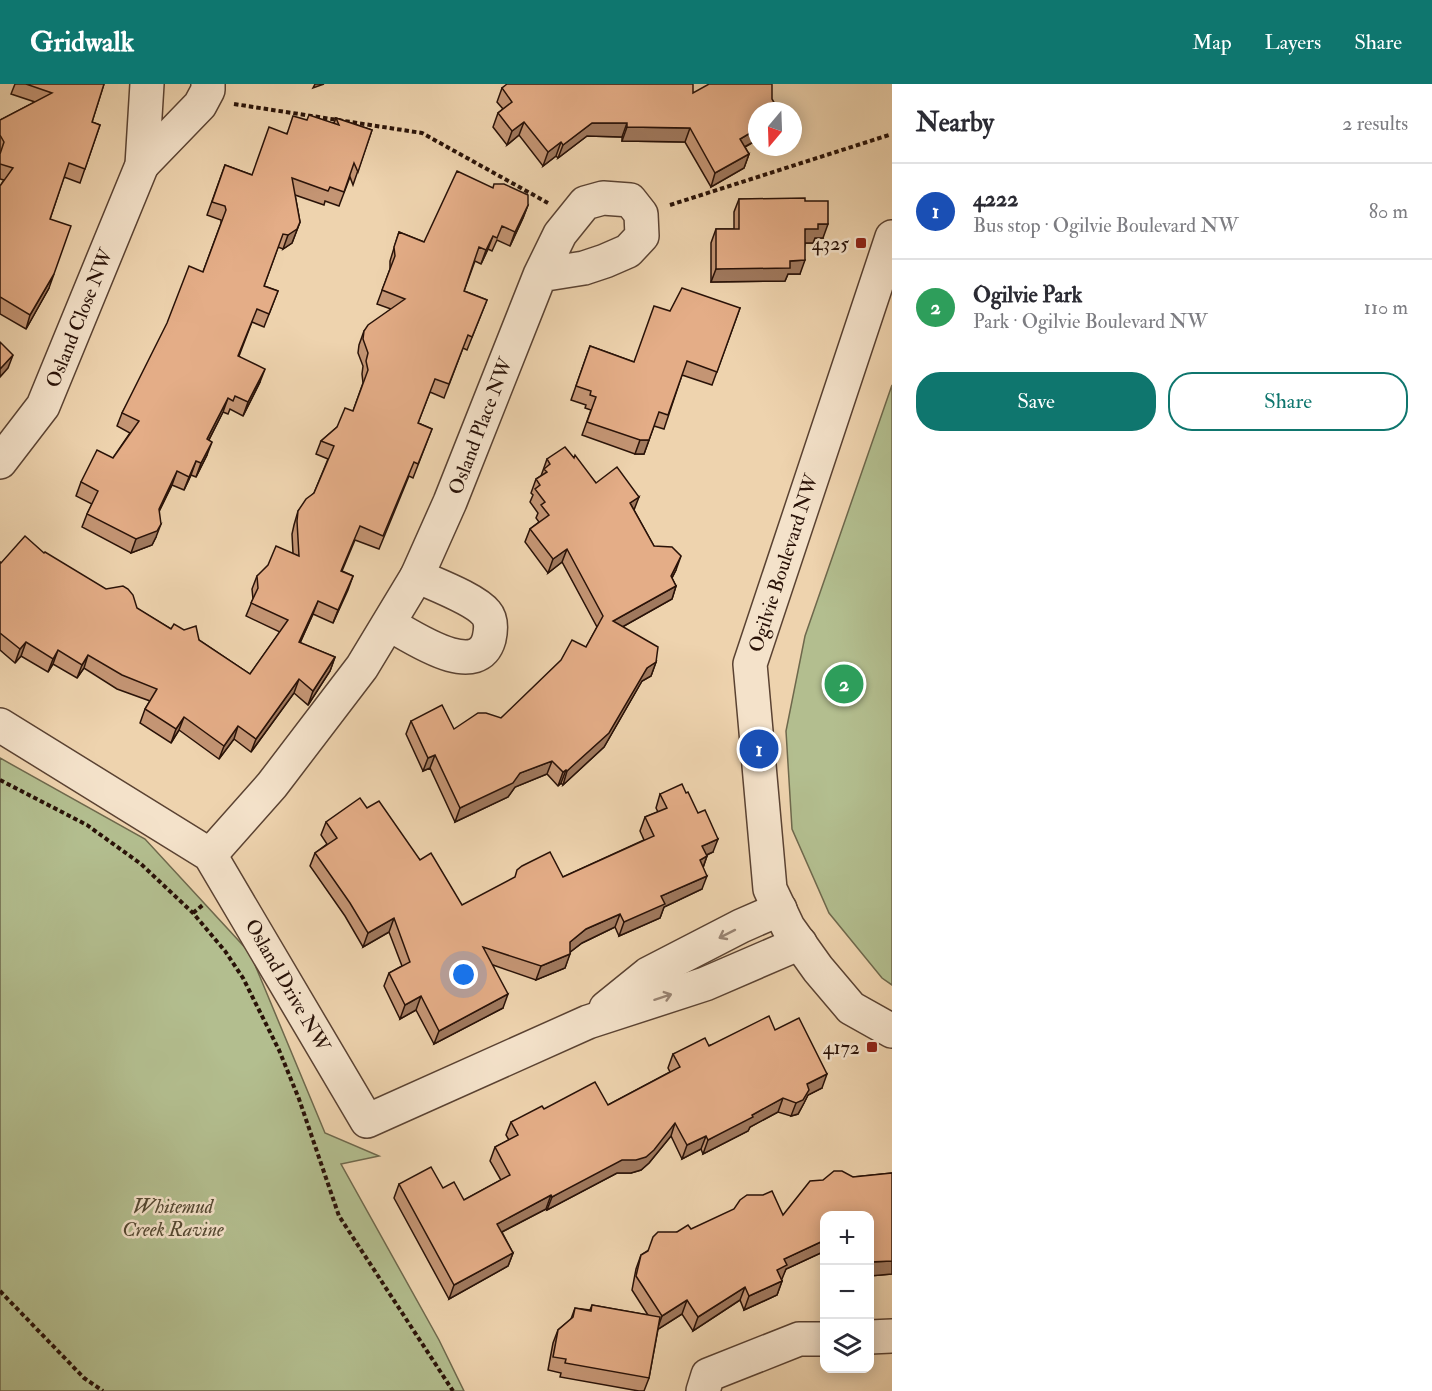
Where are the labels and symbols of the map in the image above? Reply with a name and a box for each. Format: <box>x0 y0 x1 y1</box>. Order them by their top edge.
north arrow <box>748 102 802 156</box>
place label: 4325 <box>812 231 849 256</box>
marker: 4325 <box>854 236 868 250</box>
street label: Osland Close NW <box>40 244 119 391</box>
street label: Osland Place NW <box>443 354 518 498</box>
street label: Ogilvie Boulevard NW <box>743 470 824 655</box>
pin: 2 <box>824 662 864 706</box>
pin: 1 <box>740 726 778 772</box>
street label: Osland Drive NW <box>239 914 336 1057</box>
one-way arrow <box>718 928 736 940</box>
your location <box>449 960 478 989</box>
one-way arrow <box>653 991 672 1002</box>
place label: 4172 <box>823 1035 860 1060</box>
marker: 4172 <box>865 1040 879 1054</box>
park label: Whitemud Creek Ravine <box>122 1194 224 1242</box>

